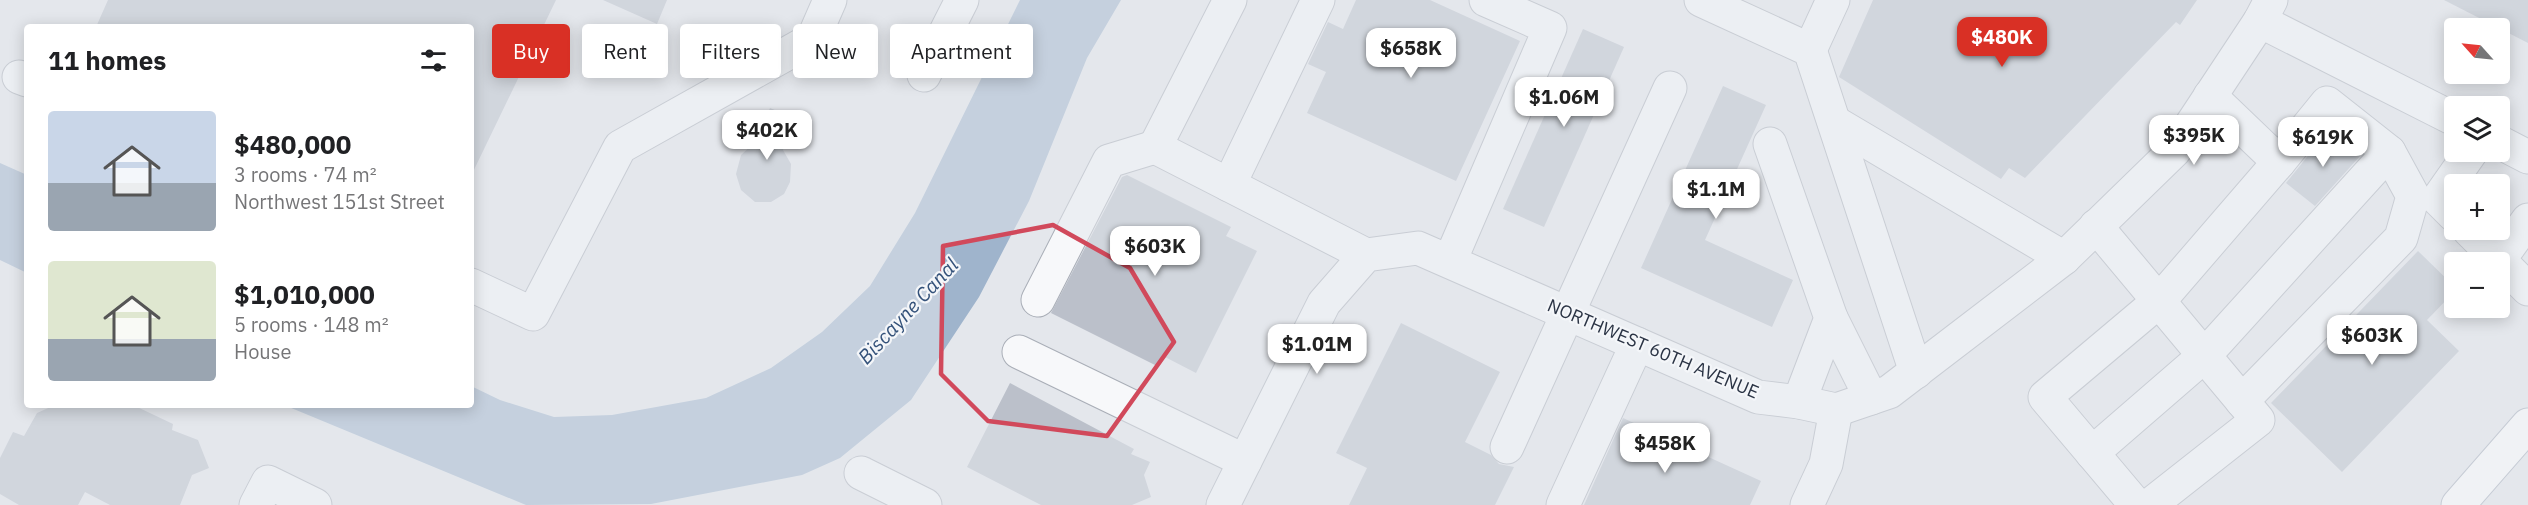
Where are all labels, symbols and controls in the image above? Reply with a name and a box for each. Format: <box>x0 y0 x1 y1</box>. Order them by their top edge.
pin: $480K <box>1960 17 2044 68</box>
north arrow <box>2444 18 2510 84</box>
map controls <box>2444 18 2510 318</box>
text: $480K <box>1971 23 2033 50</box>
chip: Buy <box>492 24 570 78</box>
chip: Rent <box>582 24 668 78</box>
chip: Filters <box>680 24 781 78</box>
chip: New <box>793 24 878 78</box>
chip: Apartment <box>890 24 1033 78</box>
pin: $658K <box>1369 28 1453 79</box>
text: $658K <box>1380 34 1442 61</box>
text: 11 homes <box>48 43 166 77</box>
icon: filters <box>417 44 450 77</box>
pin: $1.06M <box>1515 77 1613 128</box>
text: $1.06M <box>1529 83 1599 110</box>
button: layers <box>2444 96 2510 162</box>
pin: $402K <box>725 110 809 161</box>
pin: $395K <box>2152 115 2236 166</box>
text: $402K <box>736 116 798 143</box>
pin: $619K <box>2281 117 2365 168</box>
text: $395K <box>2163 121 2225 148</box>
text: $619K <box>2292 123 2354 150</box>
text: $480,000 <box>234 127 351 161</box>
icon: home <box>96 135 168 207</box>
text: 3 rooms · 74 m² <box>234 161 377 188</box>
pin: $1.1M <box>1674 169 1758 220</box>
button: + <box>2444 174 2510 240</box>
text: $1.1M <box>1687 175 1745 202</box>
text: Northwest 151st Street <box>234 188 445 215</box>
pin: $603K <box>1113 226 1197 277</box>
text: $603K <box>1124 232 1186 259</box>
water label: Biscayne Canal <box>851 251 964 370</box>
button: − <box>2444 252 2510 318</box>
text: $1,010,000 <box>234 277 375 311</box>
icon: home <box>96 285 168 357</box>
street label: NORTHWEST 60TH AVENUE <box>1544 294 1762 404</box>
text: 5 rooms · 148 m² <box>234 311 389 338</box>
pin: $603K <box>2330 315 2414 366</box>
text: $603K <box>2341 321 2403 348</box>
pin: $1.01M <box>1268 324 1366 375</box>
text: $1.01M <box>1282 330 1352 357</box>
text: House <box>234 338 291 365</box>
pin: $458K <box>1623 423 1707 474</box>
text: $458K <box>1634 429 1696 456</box>

